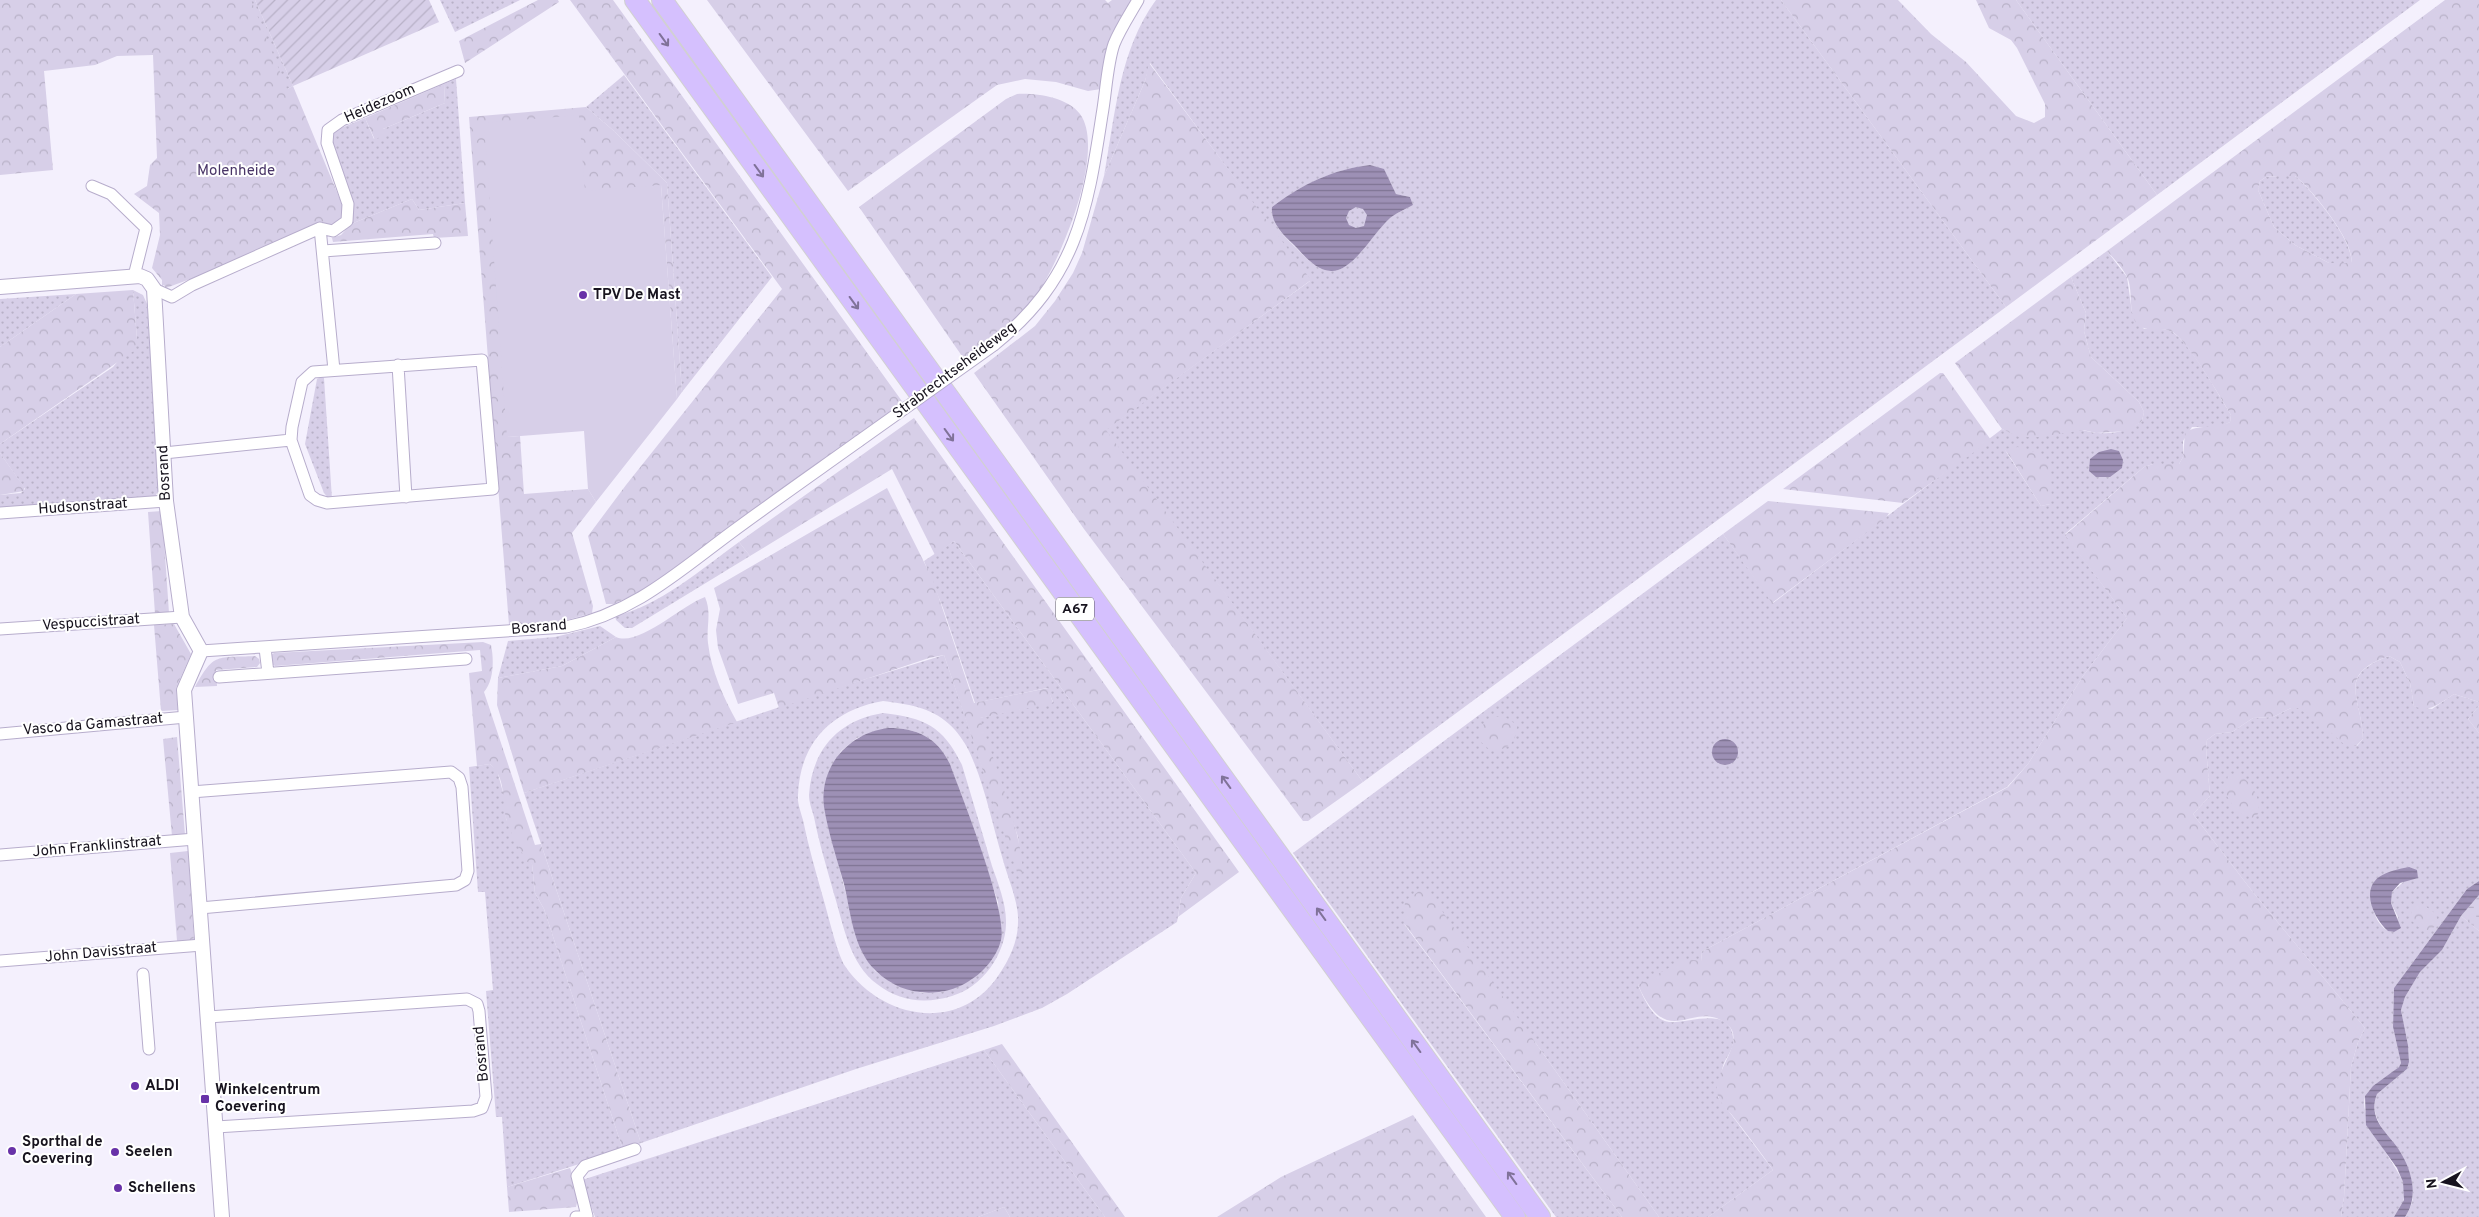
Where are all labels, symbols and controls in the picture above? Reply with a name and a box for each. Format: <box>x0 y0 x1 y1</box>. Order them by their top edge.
one-way arrow <box>659 32 669 46</box>
street label: Heidezoom <box>342 80 418 128</box>
park label: Molenheide <box>197 162 275 181</box>
one-way arrow <box>754 164 764 178</box>
place label: TPV De Mast <box>593 286 681 305</box>
marker: TPV De Mast <box>577 289 589 301</box>
one-way arrow <box>849 296 859 310</box>
street label: Strabrechtseheideweg <box>889 318 1021 424</box>
one-way arrow <box>944 428 954 442</box>
street label: Bosrand <box>154 445 176 501</box>
street label: Hudsonstraat <box>38 494 128 520</box>
road number: A67 <box>1056 598 1094 620</box>
street label: Vespuccistraat <box>42 610 140 636</box>
street label: Bosrand <box>510 616 568 640</box>
street label: Vasco da Gamastraat <box>22 709 164 741</box>
one-way arrow <box>1221 776 1231 790</box>
street label: John Franklinstraat <box>32 832 162 862</box>
one-way arrow <box>1316 907 1326 921</box>
street label: John Davisstraat <box>44 939 158 967</box>
street label: Bosrand <box>470 1025 494 1083</box>
one-way arrow <box>1411 1039 1421 1053</box>
place label: ALDI <box>145 1077 179 1096</box>
marker: ALDI <box>129 1080 141 1092</box>
place label: Winkelcentrum Coevering <box>215 1081 320 1117</box>
marker: Winkelcentrum Coevering <box>199 1093 211 1105</box>
place label: Sporthal de Coevering <box>22 1133 103 1169</box>
place label: Seelen <box>125 1143 173 1162</box>
marker: Sporthal de Coevering <box>6 1145 18 1157</box>
marker: Seelen <box>109 1146 121 1158</box>
north arrow <box>2419 1157 2469 1207</box>
one-way arrow <box>1506 1171 1517 1185</box>
text: N <box>2424 1177 2442 1189</box>
place label: Schellens <box>128 1179 196 1198</box>
marker: Schellens <box>112 1182 124 1194</box>

